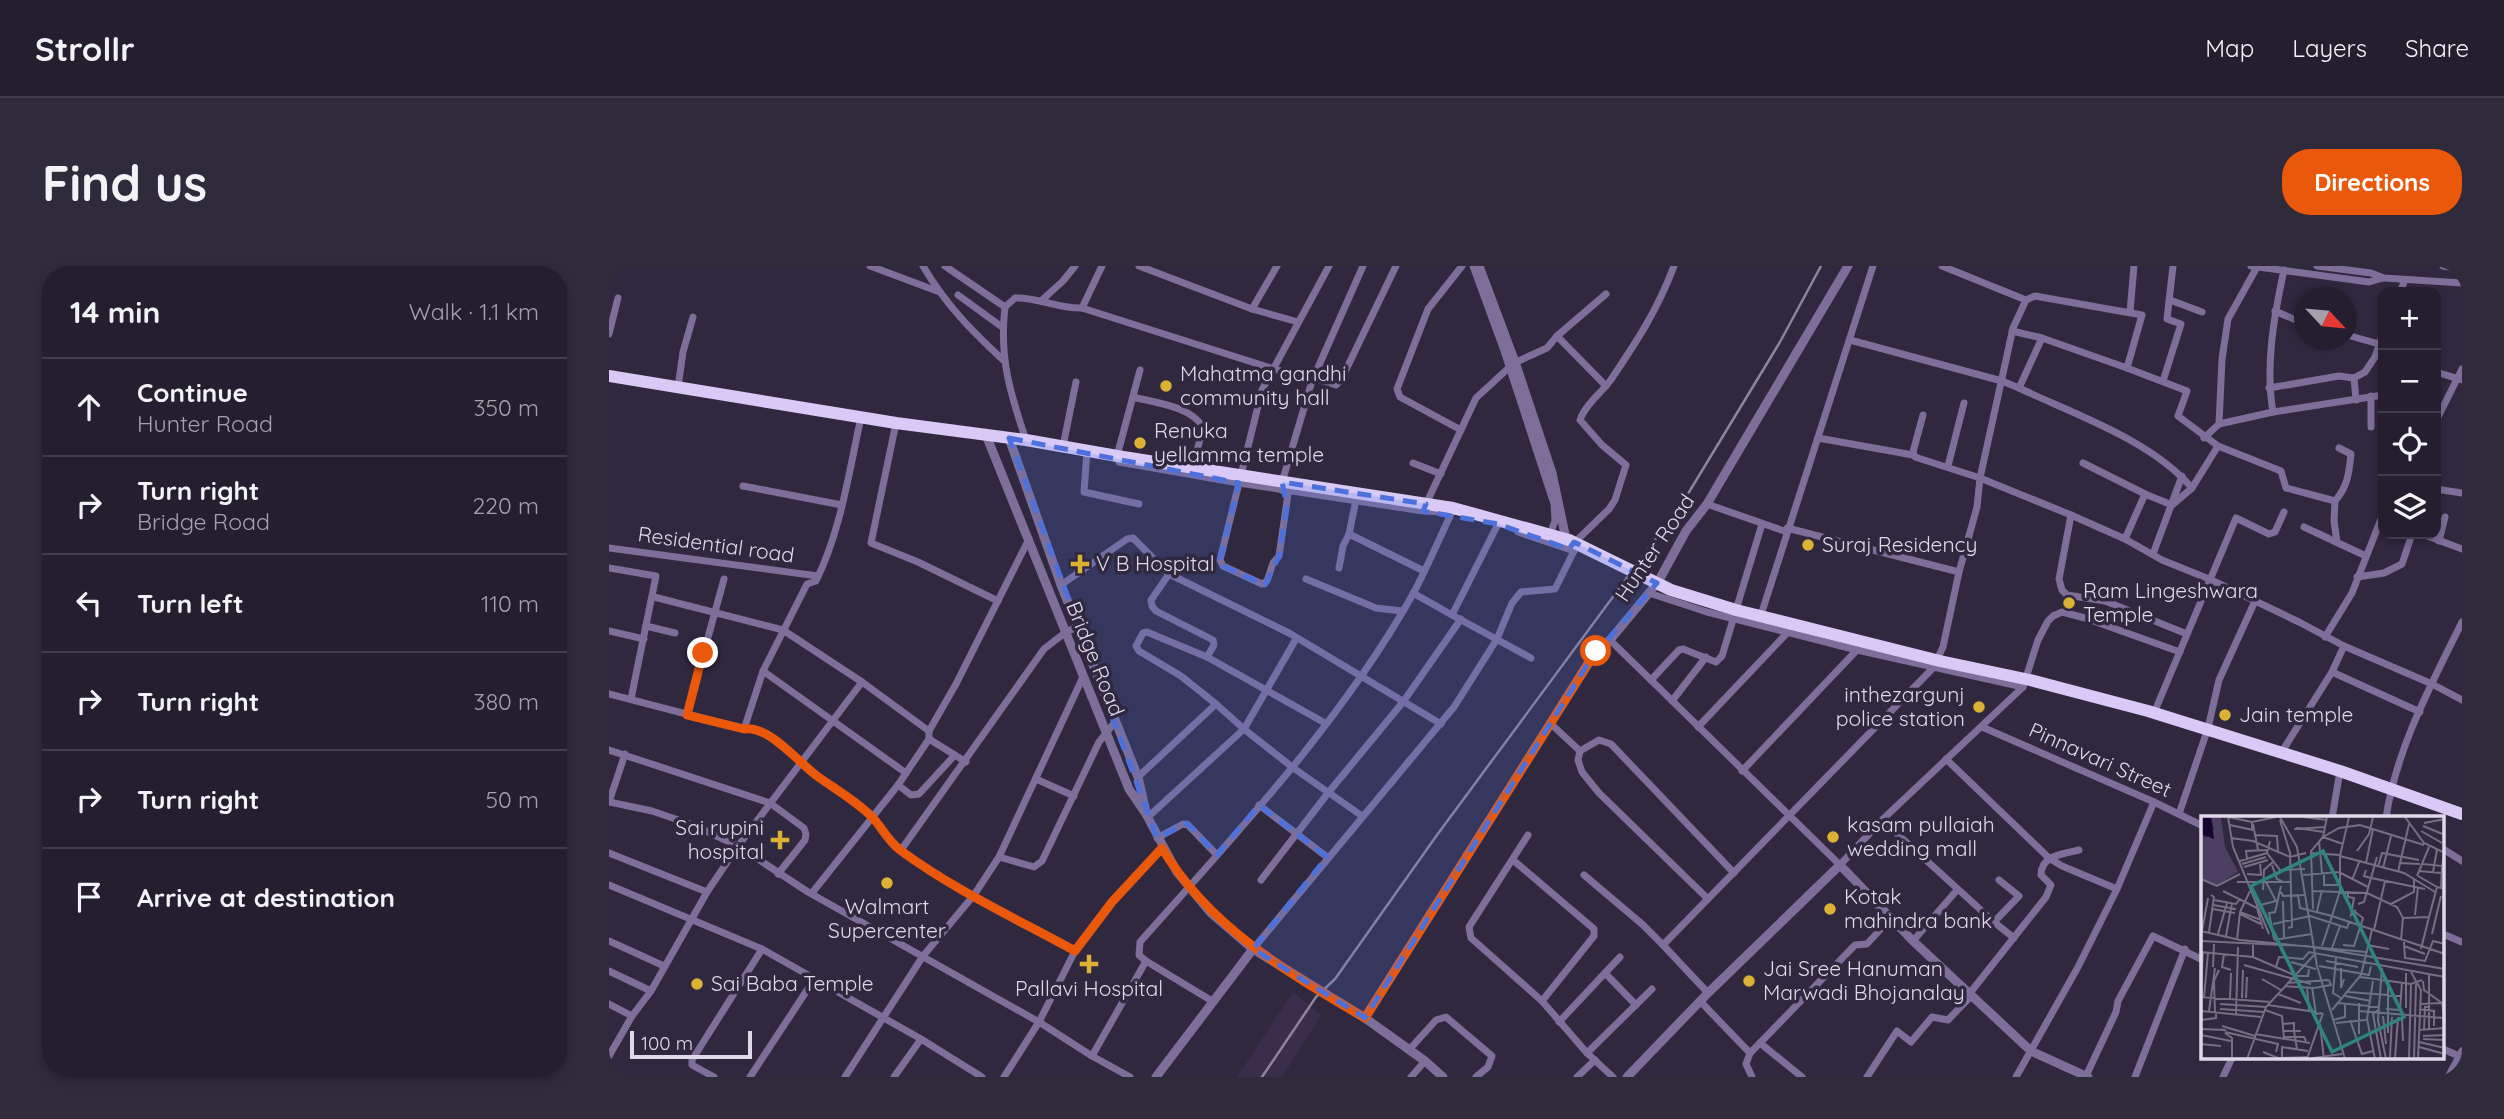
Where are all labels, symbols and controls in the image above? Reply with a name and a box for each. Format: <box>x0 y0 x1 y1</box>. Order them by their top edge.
text: Strollr <box>35 28 135 69</box>
text: Map <box>2205 33 2254 63</box>
text: Layers <box>2292 33 2367 63</box>
text: Share <box>2405 33 2469 63</box>
button: Directions <box>2282 149 2462 215</box>
text: Find us <box>42 152 207 213</box>
north arrow <box>2294 287 2357 350</box>
map controls <box>2378 287 2441 539</box>
button: + <box>2378 287 2441 350</box>
text: 14 min <box>70 293 160 331</box>
text: Walk · 1.1 km <box>409 297 539 326</box>
button: − <box>2378 350 2441 413</box>
place label: Mahatma gandhi community hall <box>1180 360 1347 410</box>
text: Continue <box>137 376 248 409</box>
marker: Mahatma gandhi community hall <box>1158 378 1174 394</box>
icon: ahead <box>70 388 108 426</box>
text: 350 m <box>473 393 539 422</box>
text: Hunter Road <box>137 409 273 438</box>
button: locate <box>2378 413 2441 476</box>
place label: Renuka yellamma temple <box>1154 417 1324 467</box>
marker: Renuka yellamma temple <box>1132 435 1148 451</box>
text: Turn right <box>137 474 259 507</box>
button: layers <box>2378 476 2441 539</box>
icon: right <box>70 486 108 524</box>
street label: Hunter Road <box>1609 489 1700 606</box>
text: 220 m <box>473 491 539 520</box>
text: Bridge Road <box>137 507 270 536</box>
street label: Residential road <box>636 520 796 568</box>
place label: Suraj Residency <box>1822 531 1977 557</box>
marker: Suraj Residency <box>1800 537 1816 553</box>
place label: V B Hospital <box>1096 550 1215 576</box>
marker: V B Hospital <box>1070 554 1090 574</box>
place label: Ram Lingeshwara Temple <box>2083 577 2258 627</box>
icon: left <box>70 584 108 622</box>
text: Turn left <box>137 587 244 620</box>
text: 110 m <box>481 589 539 618</box>
marker: Ram Lingeshwara Temple <box>2061 595 2077 611</box>
street label: Bridge Road <box>1061 597 1131 720</box>
route start <box>1580 635 1611 666</box>
route end <box>687 637 718 668</box>
place label: inthezargunj police station <box>1836 681 1965 731</box>
icon: right <box>70 682 108 720</box>
text: Turn right <box>137 685 259 718</box>
text: 380 m <box>474 687 539 716</box>
marker: inthezargunj police station <box>1971 699 1987 715</box>
place label: Jain temple <box>2239 701 2353 727</box>
marker: Jain temple <box>2217 707 2233 723</box>
street label: Pinnavari Street <box>2025 716 2176 802</box>
icon: right <box>70 780 108 818</box>
text: Turn right <box>137 783 259 816</box>
text: 50 m <box>486 785 539 814</box>
place label: kasam pullaiah wedding mall <box>1847 811 1995 861</box>
place label: Sai rupini hospital <box>675 814 764 864</box>
inset map <box>2201 816 2445 1060</box>
marker: kasam pullaiah wedding mall <box>1825 829 1841 845</box>
marker: Sai rupini hospital <box>770 830 790 850</box>
marker: Walmart Supercenter <box>879 875 895 891</box>
icon: arrive <box>70 878 108 916</box>
text: Arrive at destination <box>137 881 395 914</box>
place label: Kotak mahindra bank <box>1844 883 1992 933</box>
place label: Walmart Supercenter <box>828 893 946 943</box>
marker: Kotak mahindra bank <box>1822 901 1838 917</box>
marker: Pallavi Hospital <box>1079 954 1099 974</box>
place label: Jai Sree Hanuman Marwadi Bhojanalay <box>1763 955 1965 1005</box>
place label: Sai Baba Temple <box>711 970 874 996</box>
marker: Jai Sree Hanuman Marwadi Bhojanalay <box>1741 973 1757 989</box>
place label: Pallavi Hospital <box>1015 975 1163 1001</box>
marker: Sai Baba Temple <box>689 976 705 992</box>
scale bar <box>630 1028 753 1060</box>
text: 100 m <box>641 1031 693 1055</box>

